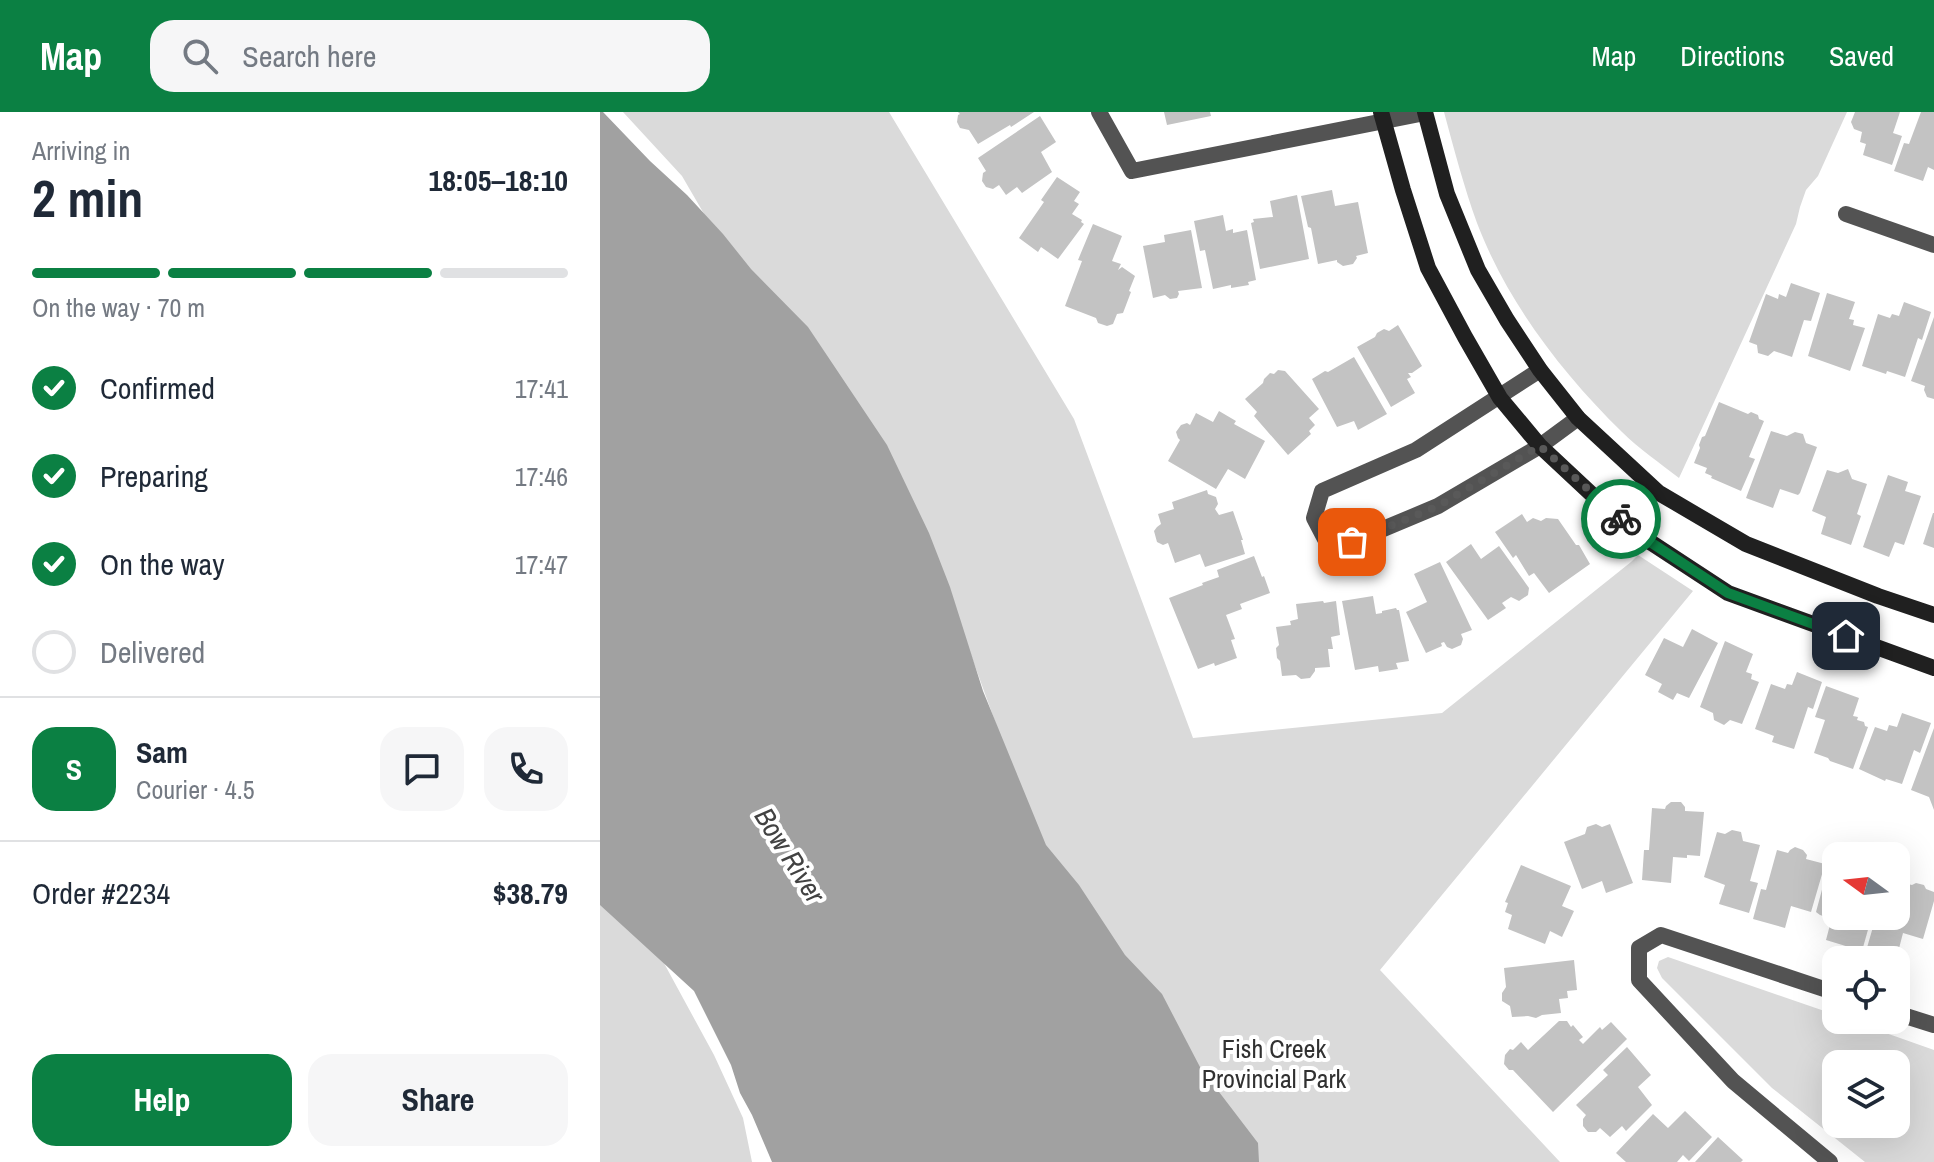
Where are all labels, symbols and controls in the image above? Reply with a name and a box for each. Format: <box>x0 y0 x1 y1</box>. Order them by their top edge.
search box <box>150 20 710 92</box>
text: Map <box>40 31 102 82</box>
icon: search <box>178 34 222 78</box>
text: Search here <box>242 36 376 76</box>
text: Map <box>1592 37 1636 75</box>
text: Directions <box>1680 37 1785 75</box>
text: Saved <box>1829 37 1894 75</box>
text: Arriving in <box>32 133 130 168</box>
text: 18:05–18:10 <box>429 160 568 200</box>
text: 2 min <box>32 163 143 233</box>
text: On the way · 70 m <box>32 290 205 325</box>
icon: check <box>32 366 76 410</box>
text: Confirmed <box>100 368 215 408</box>
text: 17:41 <box>515 371 568 406</box>
icon: check <box>32 454 76 498</box>
text: Preparing <box>100 456 208 496</box>
text: 17:46 <box>515 459 568 494</box>
courier <box>1581 479 1661 559</box>
icon: bike <box>1599 497 1643 541</box>
pin <box>1318 508 1386 576</box>
icon: bag <box>1330 520 1374 564</box>
icon: check <box>32 542 76 586</box>
text: On the way <box>100 544 224 584</box>
text: 17:47 <box>515 547 568 582</box>
pin <box>1812 602 1880 670</box>
icon: home <box>1824 614 1868 658</box>
text: Delivered <box>100 632 205 672</box>
button: chat <box>380 727 464 811</box>
button: phone <box>484 727 568 811</box>
text: Sam <box>136 732 188 772</box>
text: S <box>66 749 82 789</box>
text: Courier · 4.5 <box>136 772 255 807</box>
water label: Bow River <box>746 800 835 911</box>
north arrow <box>1822 842 1910 930</box>
map controls <box>1822 842 1910 1138</box>
text: Order #2234 <box>32 873 170 913</box>
text: $38.79 <box>493 873 568 913</box>
button: locate <box>1822 946 1910 1034</box>
park label: Fish Creek Provincial Park <box>1202 1031 1347 1096</box>
button: layers <box>1822 1050 1910 1138</box>
button: Help <box>32 1054 292 1146</box>
button: Share <box>308 1054 568 1146</box>

